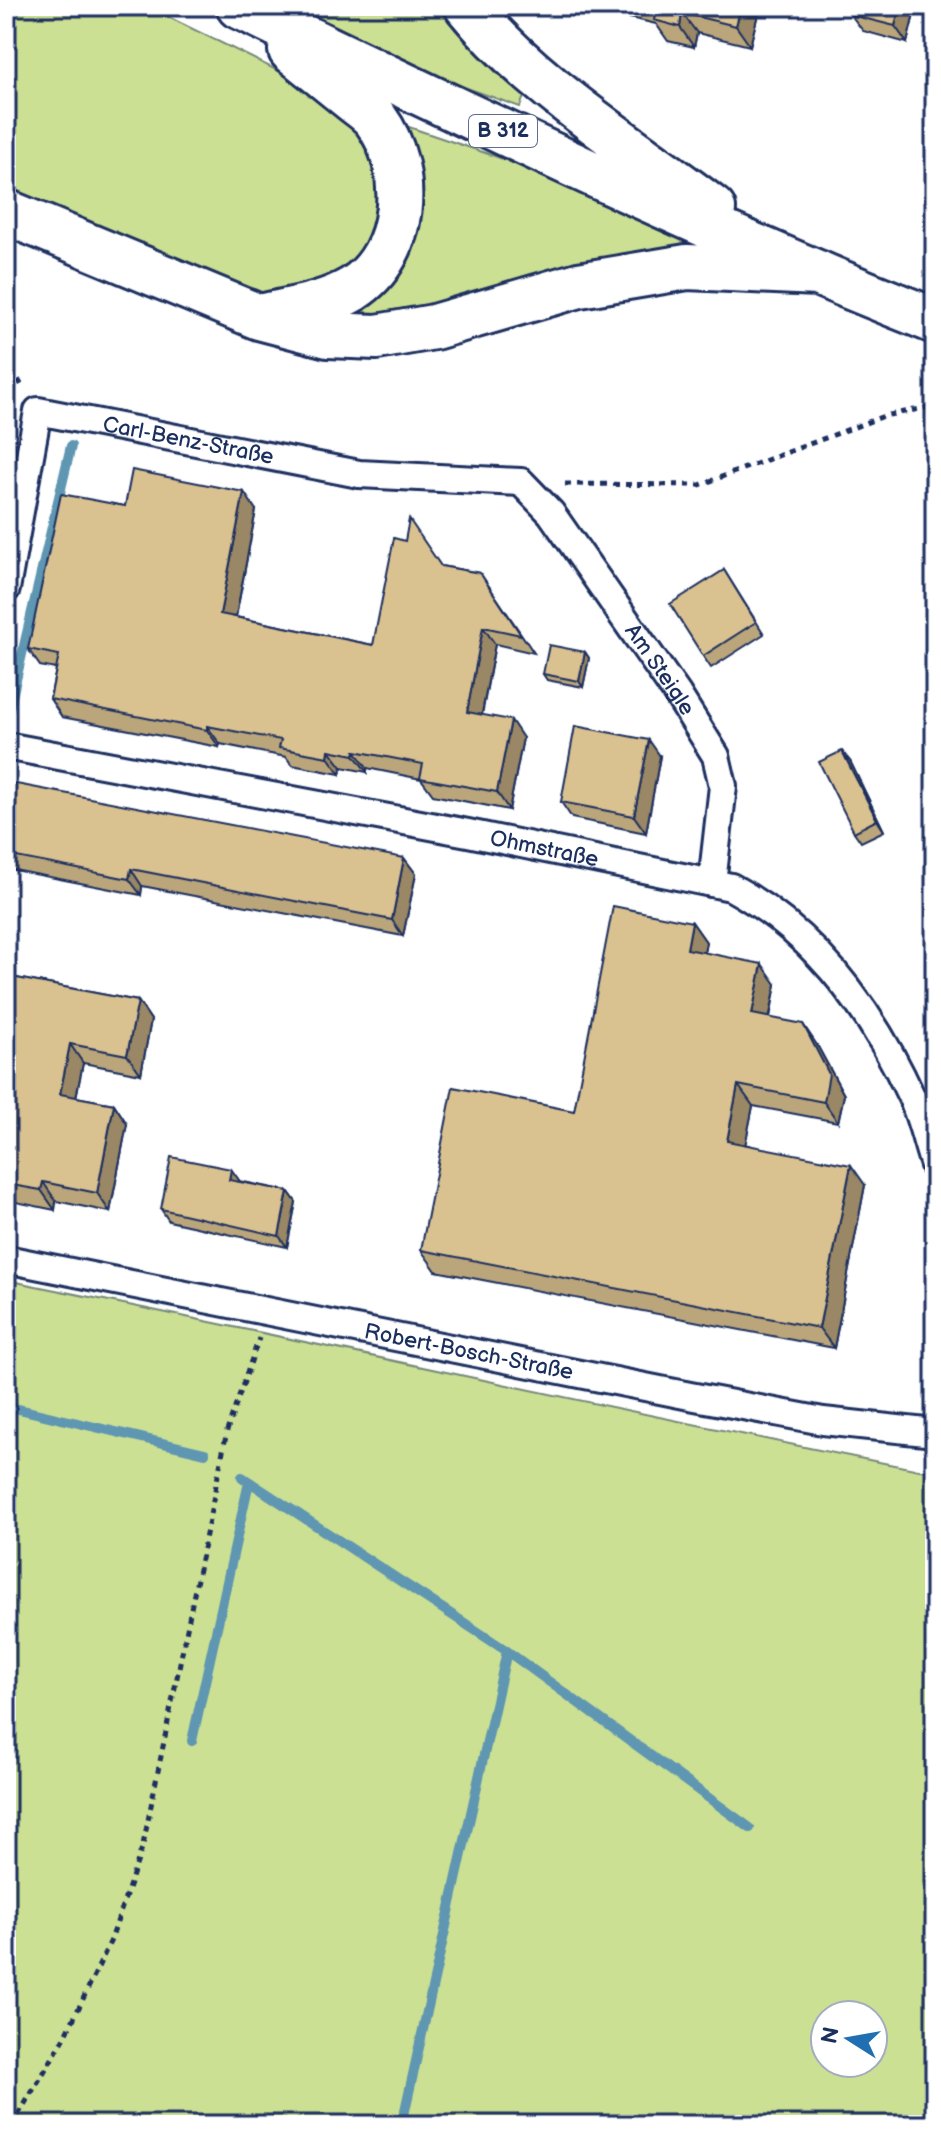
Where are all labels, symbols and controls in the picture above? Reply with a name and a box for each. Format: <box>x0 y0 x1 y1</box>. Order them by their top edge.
road number: B 312 <box>469 115 537 147</box>
street label: Carl-Benz-Straße <box>101 411 276 470</box>
street label: Am Steigle <box>619 618 701 720</box>
street label: Ohmstraße <box>488 824 601 873</box>
street label: Robert-Bosch-Straße <box>362 1318 576 1386</box>
north arrow <box>809 1999 889 2079</box>
text: N <box>816 2025 846 2046</box>

